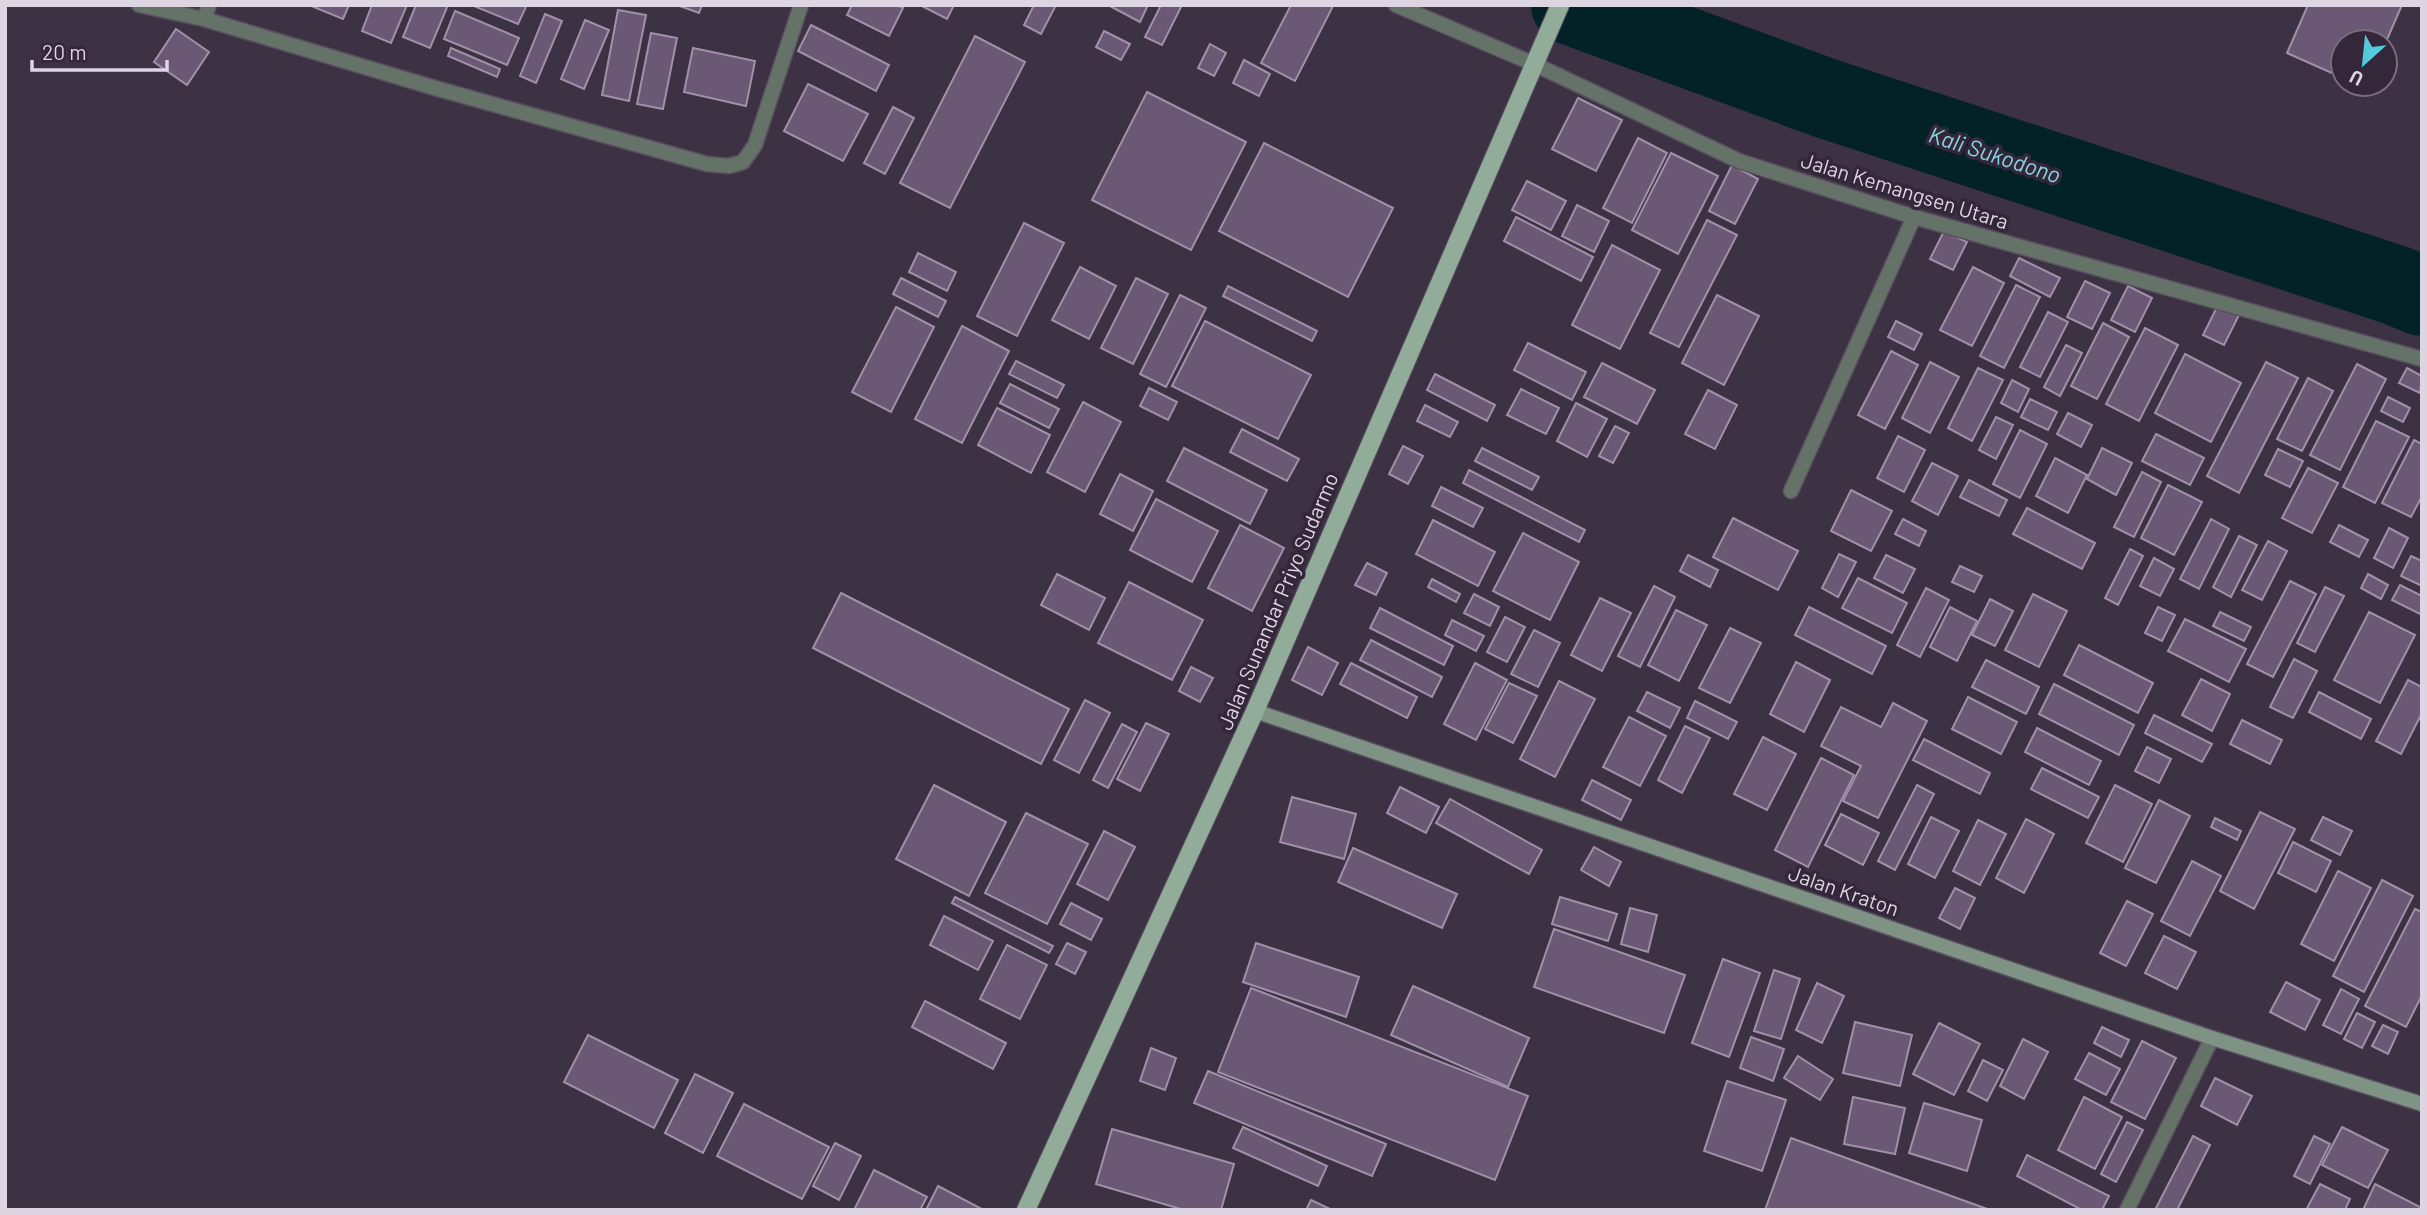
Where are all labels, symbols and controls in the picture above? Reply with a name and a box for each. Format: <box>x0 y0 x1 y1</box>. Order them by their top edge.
scale bar <box>32 28 166 72</box>
north arrow <box>2329 28 2399 98</box>
text: 20 m <box>42 39 87 64</box>
text: U <box>2346 66 2367 92</box>
water label: Kali Sukodono <box>1925 120 2065 188</box>
street label: Jalan Kemangsen Utara <box>1798 147 2012 233</box>
street label: Jalan Sunandar Priyo Sudarmo <box>1211 469 1343 733</box>
street label: Jalan Kraton <box>1786 859 1902 921</box>

